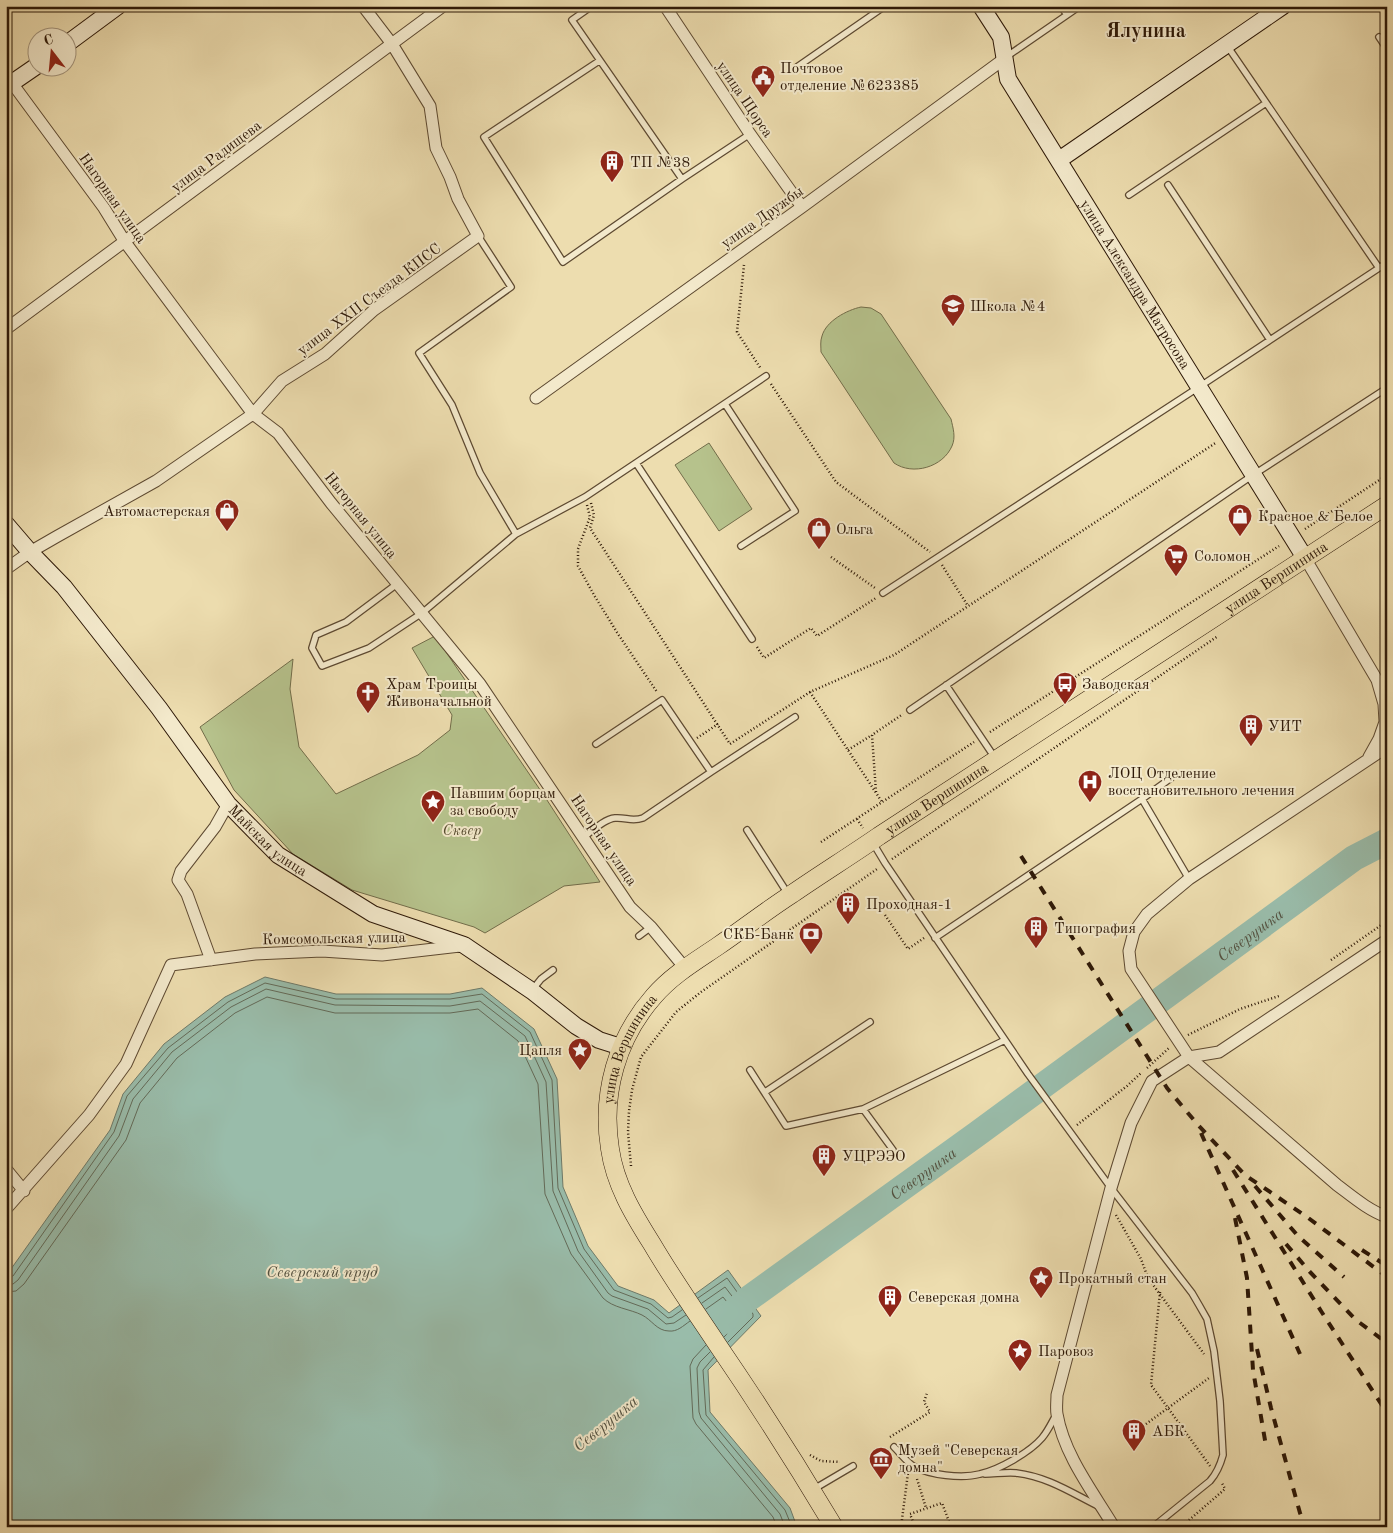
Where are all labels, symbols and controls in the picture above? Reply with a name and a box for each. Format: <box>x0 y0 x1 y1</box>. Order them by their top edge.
district label: Ялунина <box>1106 22 1186 42</box>
north arrow <box>28 28 78 78</box>
text: С <box>42 32 55 48</box>
street label: улица Щорса <box>713 59 775 141</box>
place label: Почтовое отделение №623385 <box>780 62 919 94</box>
public building icon: Почтовое отделение №623385 <box>750 64 776 98</box>
street label: улица Радищева <box>169 118 265 196</box>
building icon: ТП №38 <box>599 149 625 183</box>
street label: Нагорная улица <box>75 151 149 247</box>
place label: ТП №38 <box>630 156 690 171</box>
street label: улица Дружбы <box>719 184 807 252</box>
street label: улица Александра Матросова <box>1076 198 1192 373</box>
street label: улица XXII Съезда КПСС <box>295 242 444 359</box>
school or university icon: Школа №4 <box>940 293 966 327</box>
place label: Школа №4 <box>970 300 1045 315</box>
street label: Нагорная улица <box>321 470 399 562</box>
shop icon: Автомастерская <box>214 498 240 532</box>
shop icon: Красное & Белое <box>1227 503 1253 537</box>
place label: Автомастерская <box>103 505 210 520</box>
place label: Красное & Белое <box>1258 510 1373 525</box>
shop icon: Ольга <box>806 516 832 550</box>
place label: Ольга <box>836 523 874 538</box>
street label: улица Вершинина <box>1223 539 1331 617</box>
supermarket icon: Соломон <box>1163 543 1189 577</box>
place label: Соломон <box>1194 550 1251 565</box>
bus stop icon: Заводская <box>1052 671 1078 705</box>
place label: Храм Троицы Живоначальной <box>386 678 492 710</box>
place label: Заводская <box>1082 678 1150 693</box>
church icon: Храм Троицы Живоначальной <box>355 680 381 714</box>
building icon: УИТ <box>1238 713 1264 747</box>
place label: УИТ <box>1268 720 1302 735</box>
street label: улица Вершинина <box>883 761 992 839</box>
place label: ЛОЦ Отделение восстановительного лечения <box>1108 767 1295 799</box>
hospital icon: ЛОЦ Отделение восстановительного лечения <box>1077 769 1103 803</box>
place label: Павшим борцам за свободу <box>450 787 556 819</box>
place icon: Павшим борцам за свободу <box>420 789 446 823</box>
street label: Нагорная улица <box>567 793 639 890</box>
street label: Майская улица <box>225 803 310 880</box>
park label: Сквер <box>443 824 481 839</box>
building icon: Проходная-1 <box>835 891 861 925</box>
place label: Проходная-1 <box>866 898 952 913</box>
water label: Северушка <box>1215 906 1287 965</box>
building icon: Типография <box>1023 915 1049 949</box>
bank icon: СКБ-Банк <box>798 921 824 955</box>
place label: Типография <box>1054 922 1136 937</box>
place label: СКБ-Банк <box>723 928 794 943</box>
street label: Комсомольская улица <box>262 931 406 948</box>
street label: улица Вершинина <box>602 992 661 1105</box>
place icon: Цапля <box>567 1037 593 1071</box>
place label: Цапля <box>519 1044 562 1059</box>
building icon: УЦРЭЭО <box>811 1143 837 1177</box>
water label: Северушка <box>888 1145 960 1204</box>
place label: УЦРЭЭО <box>842 1150 905 1165</box>
water label: Северский пруд <box>266 1265 378 1281</box>
place icon: Прокатный стан <box>1028 1265 1054 1299</box>
place label: Прокатный стан <box>1058 1272 1167 1287</box>
building icon: Северская домна <box>877 1284 903 1318</box>
place label: Северская домна <box>908 1291 1020 1306</box>
place icon: Паровоз <box>1007 1338 1033 1372</box>
place label: Паровоз <box>1038 1345 1094 1360</box>
water label: Северушка <box>571 1394 642 1455</box>
building icon: АБК <box>1121 1418 1147 1452</box>
place label: АБК <box>1152 1425 1185 1440</box>
place label: Музей "Северская домна" <box>898 1444 1018 1476</box>
museum icon: Музей "Северская домна" <box>868 1446 894 1480</box>

